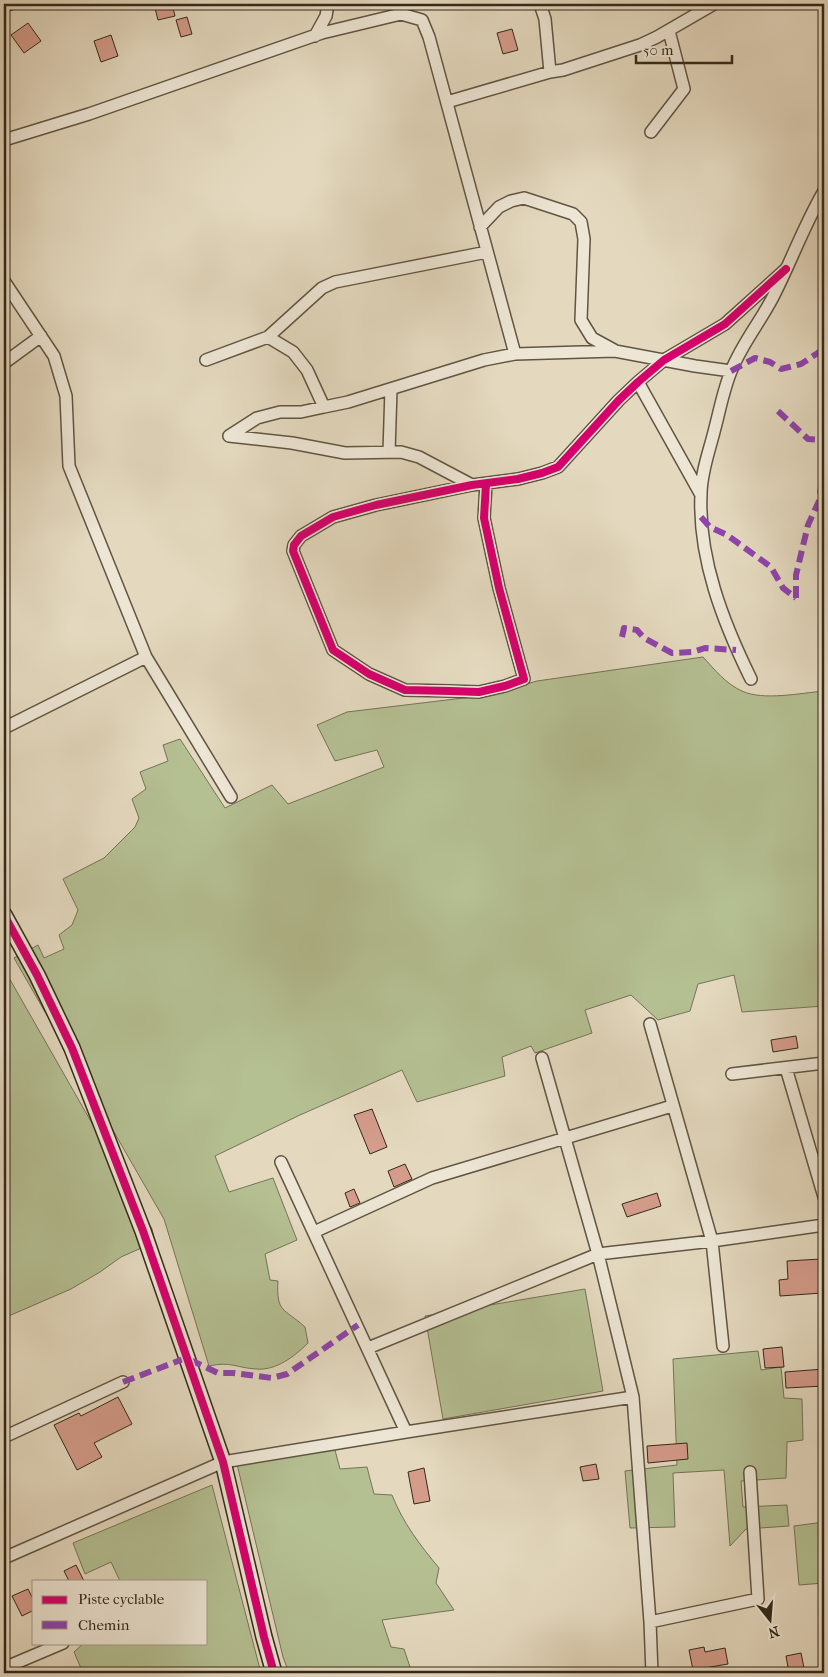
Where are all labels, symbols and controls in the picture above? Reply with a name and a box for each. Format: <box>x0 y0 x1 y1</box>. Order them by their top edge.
scale bar <box>636 32 732 64</box>
text: 50 m <box>643 41 674 59</box>
legend <box>32 1580 208 1644</box>
text: Piste cyclable <box>78 1590 165 1608</box>
north arrow <box>746 1594 796 1644</box>
text: Chemin <box>78 1616 130 1634</box>
text: N <box>766 1622 781 1642</box>

